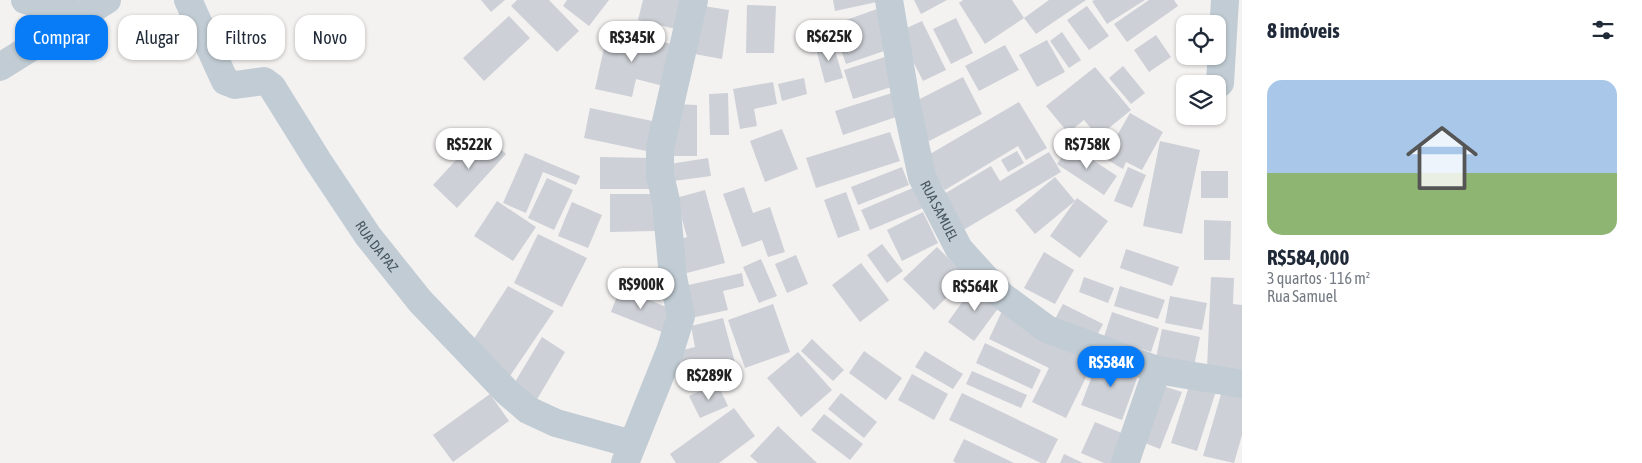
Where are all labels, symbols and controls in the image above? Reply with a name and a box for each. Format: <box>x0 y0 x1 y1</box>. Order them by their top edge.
chip: Comprar <box>15 15 108 60</box>
chip: Alugar <box>118 15 197 60</box>
chip: Filtros <box>207 15 285 60</box>
chip: Novo <box>295 15 365 60</box>
map controls <box>1176 15 1226 125</box>
button: locate <box>1176 15 1226 65</box>
icon: filters <box>1589 16 1617 44</box>
text: 8 imóveis <box>1267 18 1340 42</box>
pin: R$345K <box>591 20 673 63</box>
pin: R$625K <box>788 20 870 62</box>
text: R$625K <box>806 27 852 45</box>
text: R$345K <box>609 28 655 46</box>
button: layers <box>1176 75 1226 125</box>
icon: home <box>1397 113 1487 203</box>
pin: R$522K <box>428 128 510 170</box>
pin: R$758K <box>1046 128 1128 170</box>
text: R$522K <box>446 135 492 153</box>
text: R$758K <box>1064 135 1110 153</box>
street label: RUA SAMUEL <box>917 178 962 244</box>
street label: RUA DA PAZ <box>352 218 402 275</box>
text: R$584,000 <box>1267 245 1349 269</box>
pin: R$900K <box>600 268 682 310</box>
text: 3 quartos · 116 m² <box>1267 269 1370 287</box>
pin: R$564K <box>934 270 1016 312</box>
text: R$900K <box>618 275 664 293</box>
text: R$564K <box>952 277 998 295</box>
text: Rua Samuel <box>1267 287 1337 305</box>
pin: R$584K <box>1070 346 1152 388</box>
text: R$584K <box>1088 353 1134 371</box>
pin: R$289K <box>668 358 750 401</box>
text: R$289K <box>686 366 732 384</box>

